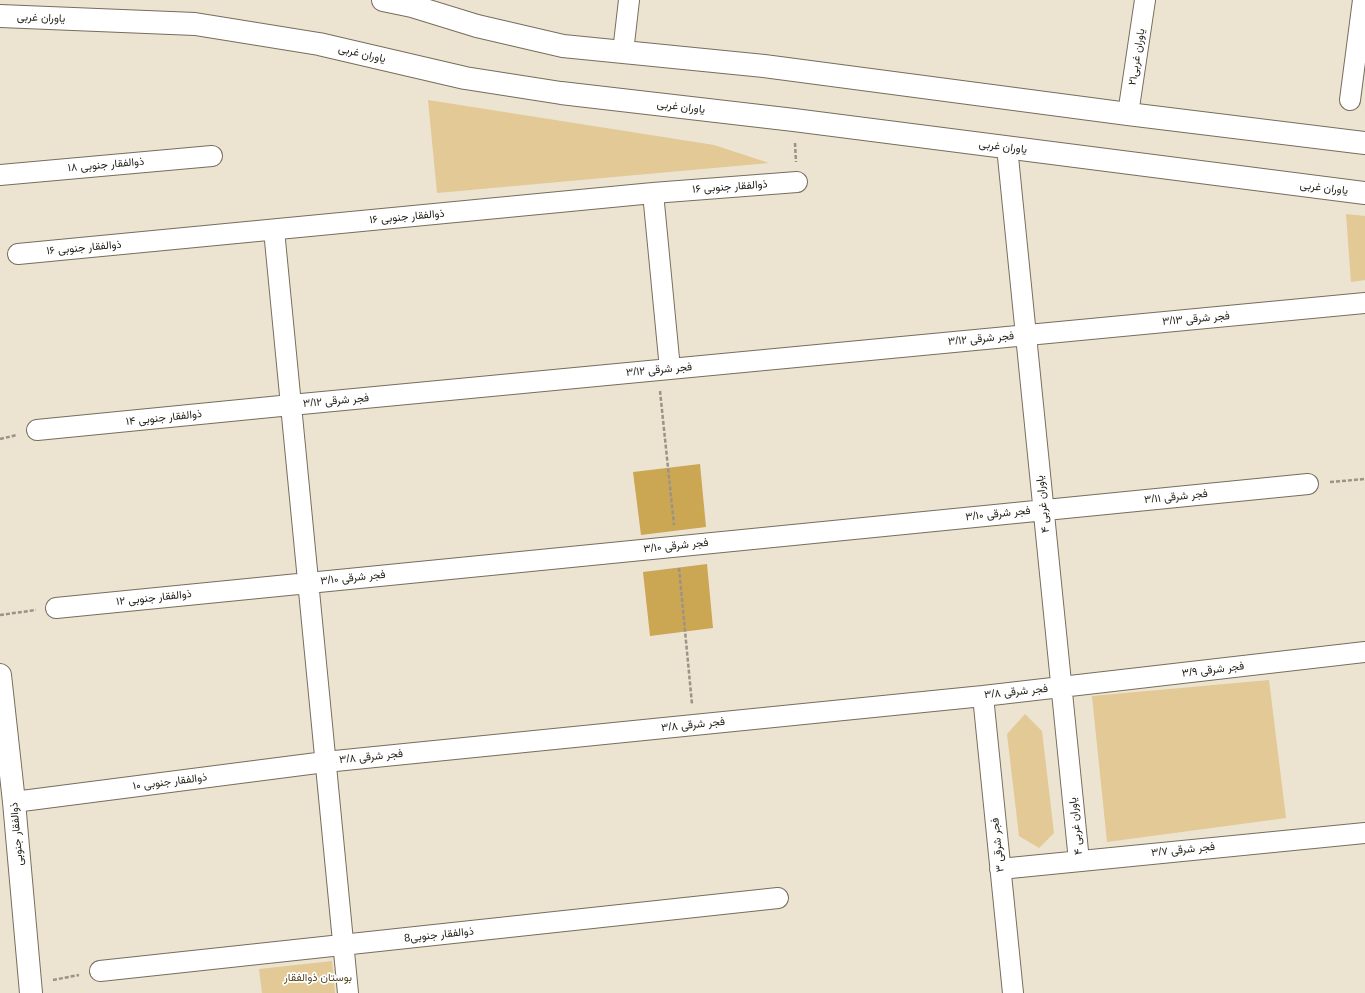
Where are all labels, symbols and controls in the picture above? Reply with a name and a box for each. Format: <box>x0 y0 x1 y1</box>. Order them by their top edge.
street label: یاوران غربی <box>17 11 65 25</box>
street label: یاوران غربی۲۱ <box>1126 28 1148 86</box>
street label: یاوران غربی <box>337 42 387 66</box>
street label: یاوران غربی <box>656 98 706 116</box>
street label: یاوران غربی <box>978 138 1028 156</box>
street label: ۱۸ ذوالفقار جنوبی <box>67 155 145 175</box>
street label: ۱۶ ذوالفقار جنوبی <box>692 178 768 196</box>
street label: یاوران غربی <box>1299 179 1349 197</box>
street label: ۱۶ ذوالفقار جنوبی <box>369 207 445 227</box>
street label: ۱۶ ذوالفقار جنوبی <box>46 238 122 258</box>
street label: ۳/۱۳ فجر شرقی <box>1162 309 1230 329</box>
street label: ۳/۱۲ فجر شرقی <box>947 330 1015 348</box>
street label: ۳/۱۲ فجر شرقی <box>625 361 693 379</box>
street label: ۳/۱۲ فجر شرقی <box>302 392 370 410</box>
street label: ۱۴ ذوالفقار جنوبی <box>125 407 203 429</box>
street label: ۴ یاوران غربی <box>1033 475 1053 533</box>
street label: ۳/۱۱ فجر شرقی <box>1144 487 1208 507</box>
street label: ۳/۱۰ فجر شرقی <box>965 504 1031 524</box>
street label: ۳/۱۰ فجر شرقی <box>643 536 709 556</box>
street label: ۳/۱۰ فجر شرقی <box>320 568 386 588</box>
street label: ۱۲ ذوالفقار جنوبی <box>116 587 192 609</box>
street label: ۳/۹ فجر شرقی <box>1181 660 1245 680</box>
street label: ۳/۸ فجر شرقی <box>983 682 1049 702</box>
street label: ۳/۸ فجر شرقی <box>660 715 726 735</box>
street label: ۳/۸ فجر شرقی <box>338 747 404 767</box>
street label: ۱۰ ذوالفقار جنوبی <box>132 771 208 793</box>
street label: ۴ یاوران غربی <box>1066 797 1086 855</box>
street label: ذوالفقار جنوبی <box>8 802 26 866</box>
street label: ۳ فجر شرقی <box>989 817 1007 873</box>
street label: ۳/۷ فجر شرقی <box>1150 840 1216 860</box>
street label: 8ذوالفقار جنوبی <box>403 925 475 945</box>
park label: بوستان ذوالفقار <box>284 971 352 985</box>

